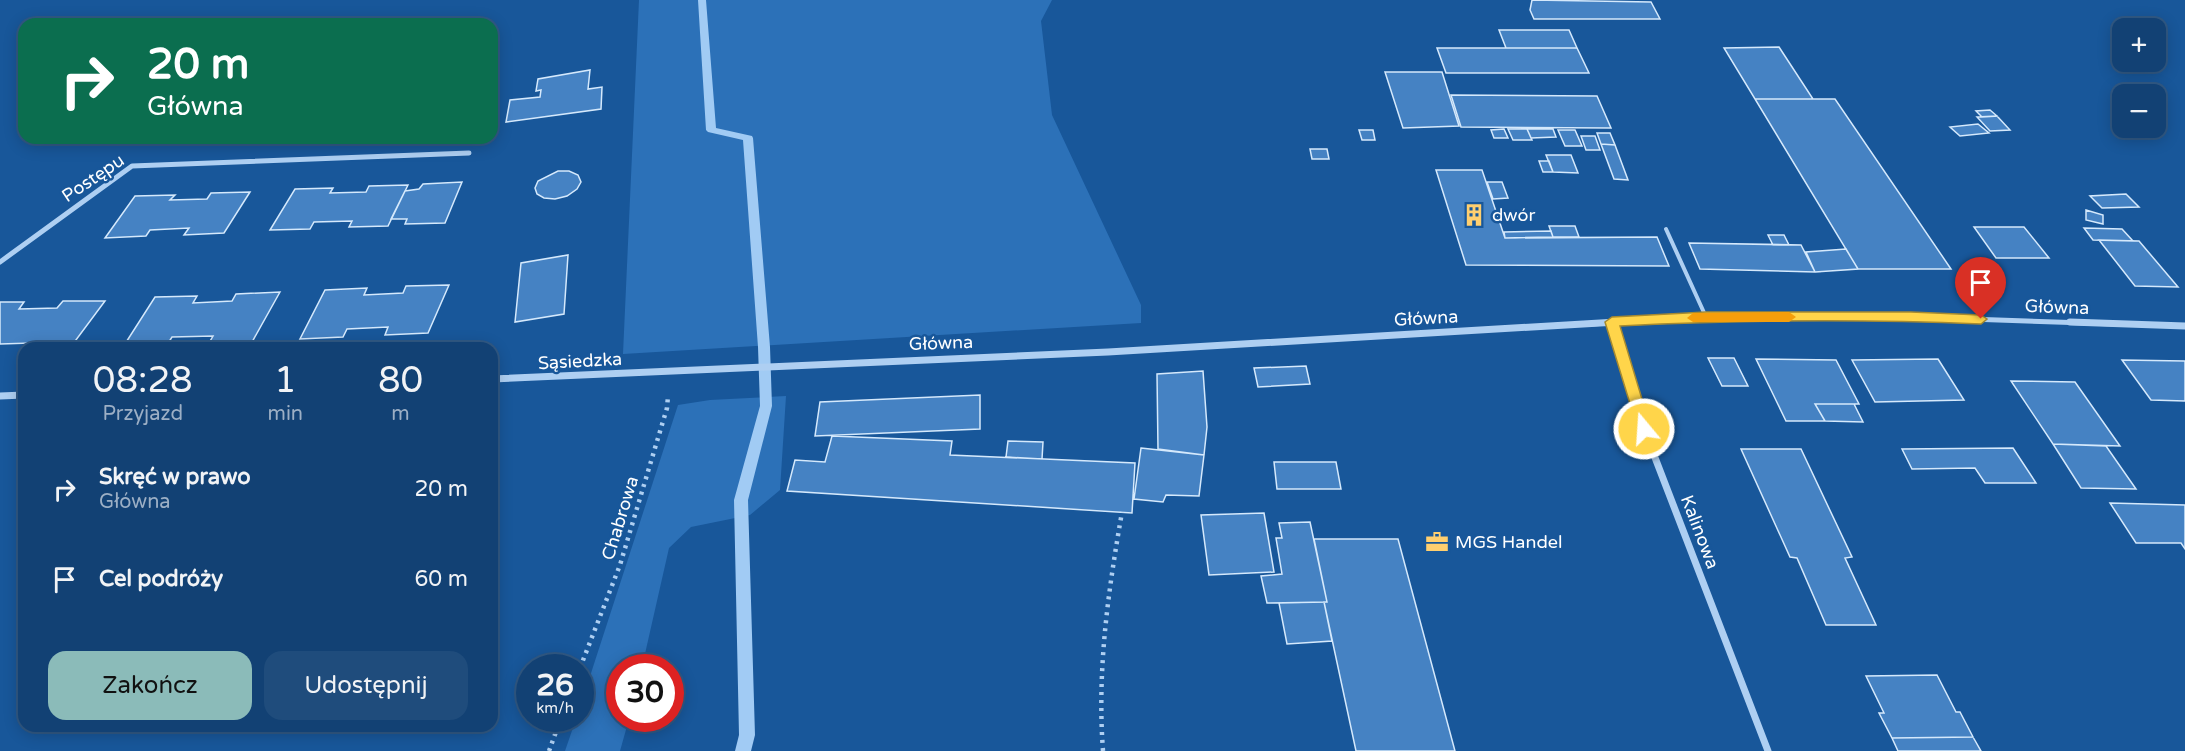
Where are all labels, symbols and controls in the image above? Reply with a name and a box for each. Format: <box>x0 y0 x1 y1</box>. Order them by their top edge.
map controls <box>2112 18 2166 138</box>
button: + <box>2112 18 2166 72</box>
text: 20 m <box>147 39 249 90</box>
icon: right <box>48 42 126 120</box>
button: − <box>2112 84 2166 138</box>
text: Główna <box>147 90 244 123</box>
street label: Postępu <box>58 149 128 207</box>
building icon: dwór <box>1461 202 1487 228</box>
place label: dwór <box>1492 204 1535 226</box>
pin <box>1955 257 2006 319</box>
icon: arrive <box>1964 266 1997 299</box>
street label: Główna <box>2024 295 2090 319</box>
street label: Główna <box>1393 305 1459 331</box>
street label: Główna <box>908 331 974 355</box>
street label: Sąsiedzka <box>537 348 623 374</box>
text: 08:28 <box>93 359 193 402</box>
text: 1 <box>274 359 297 402</box>
text: 80 <box>378 359 423 402</box>
position arrow <box>1612 397 1676 461</box>
text: Przyjazd <box>102 402 183 426</box>
text: min <box>268 402 303 426</box>
text: m <box>391 402 410 426</box>
text: Skręć w prawo <box>99 464 251 490</box>
icon: right <box>48 473 81 506</box>
street label: Chabrowa <box>597 473 643 563</box>
text: 20 m <box>414 476 468 502</box>
text: Główna <box>99 490 171 514</box>
street label: Kalinowa <box>1676 492 1724 572</box>
office icon: MGS Handel <box>1424 529 1450 555</box>
place label: MGS Handel <box>1455 531 1562 553</box>
icon: arrive <box>48 563 81 596</box>
text: Cel podróży <box>99 566 223 592</box>
text: 60 m <box>414 566 468 592</box>
button: Zakończ <box>48 651 252 720</box>
button: Udostępnij <box>264 651 468 720</box>
speed limit sign: 30 <box>606 654 684 732</box>
text: 26 <box>536 667 574 704</box>
text: km/h <box>536 699 574 717</box>

